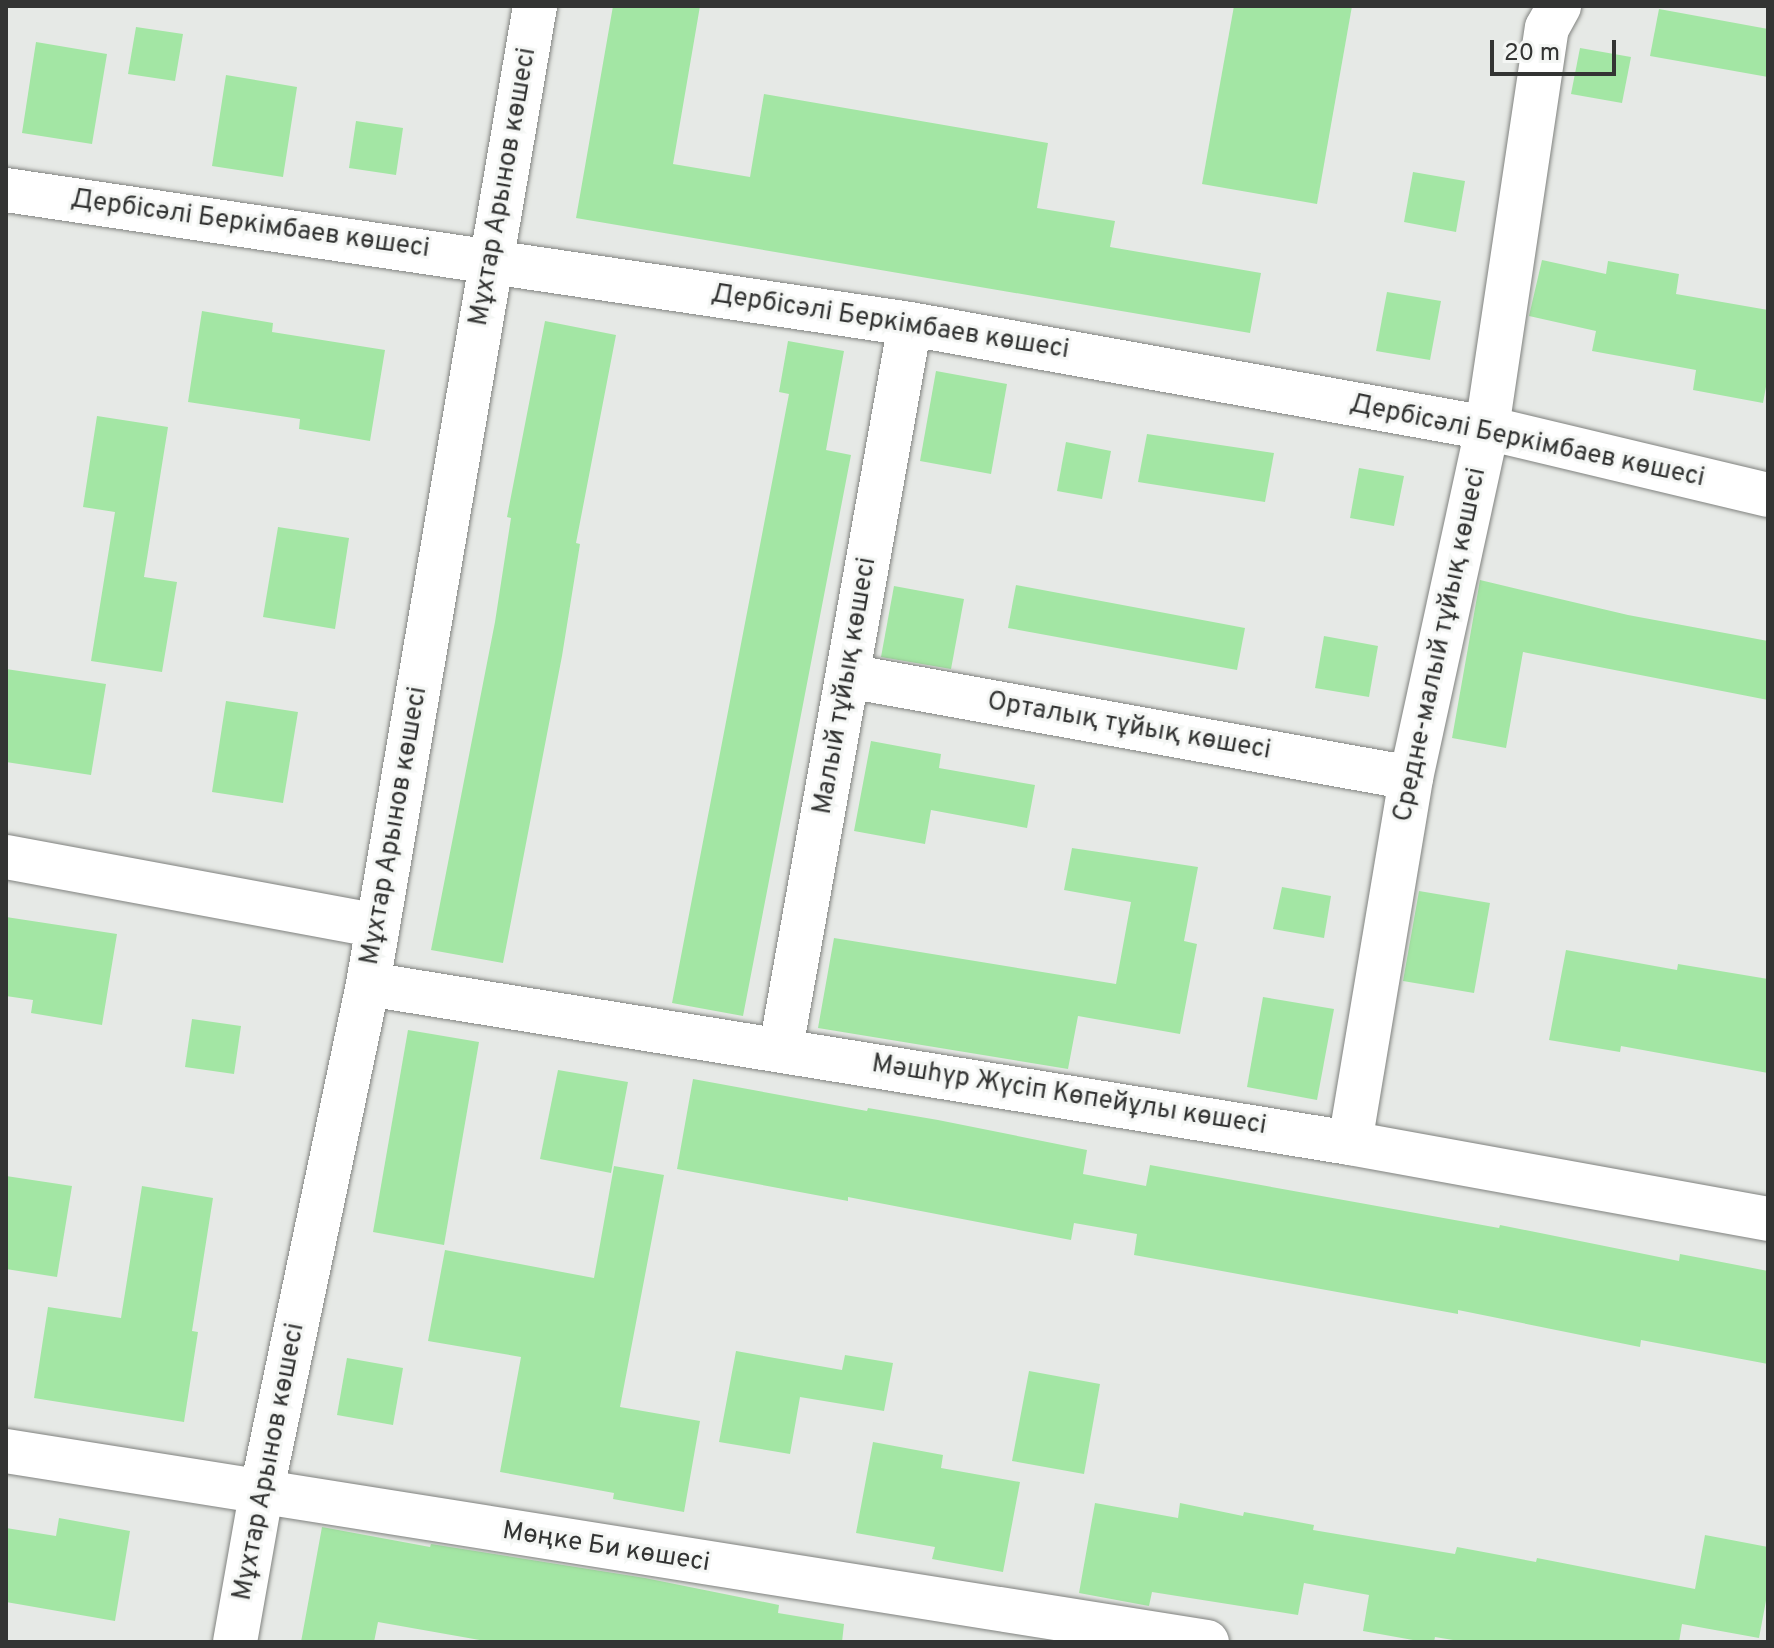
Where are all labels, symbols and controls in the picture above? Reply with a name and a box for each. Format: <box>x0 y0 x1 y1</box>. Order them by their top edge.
scale bar <box>1494 24 1620 74</box>
text: 20 m <box>1504 39 1560 69</box>
street label: Мұхтар Арынов көшесі <box>464 45 544 329</box>
street label: Дербісәлі Беркімбаев көшесі <box>69 184 431 266</box>
street label: Дербісәлі Беркімбаев көшесі <box>709 279 1071 367</box>
street label: Дербісәлі Беркімбаев көшесі <box>1347 389 1707 495</box>
street label: Средне-малый тұйық көшесі <box>1388 465 1494 825</box>
street label: Малый тұйық көшесі <box>808 555 884 817</box>
street label: Мұхтар Арынов көшесі <box>355 684 435 968</box>
street label: Орталық тұйық көшесі <box>985 687 1273 767</box>
street label: Мәшһүр Жүсіп Көпейұлы көшесі <box>869 1049 1269 1143</box>
street label: Мұхтар Арынов көшесі <box>228 1320 312 1604</box>
street label: Мөңке Би көшесі <box>500 1516 712 1580</box>

